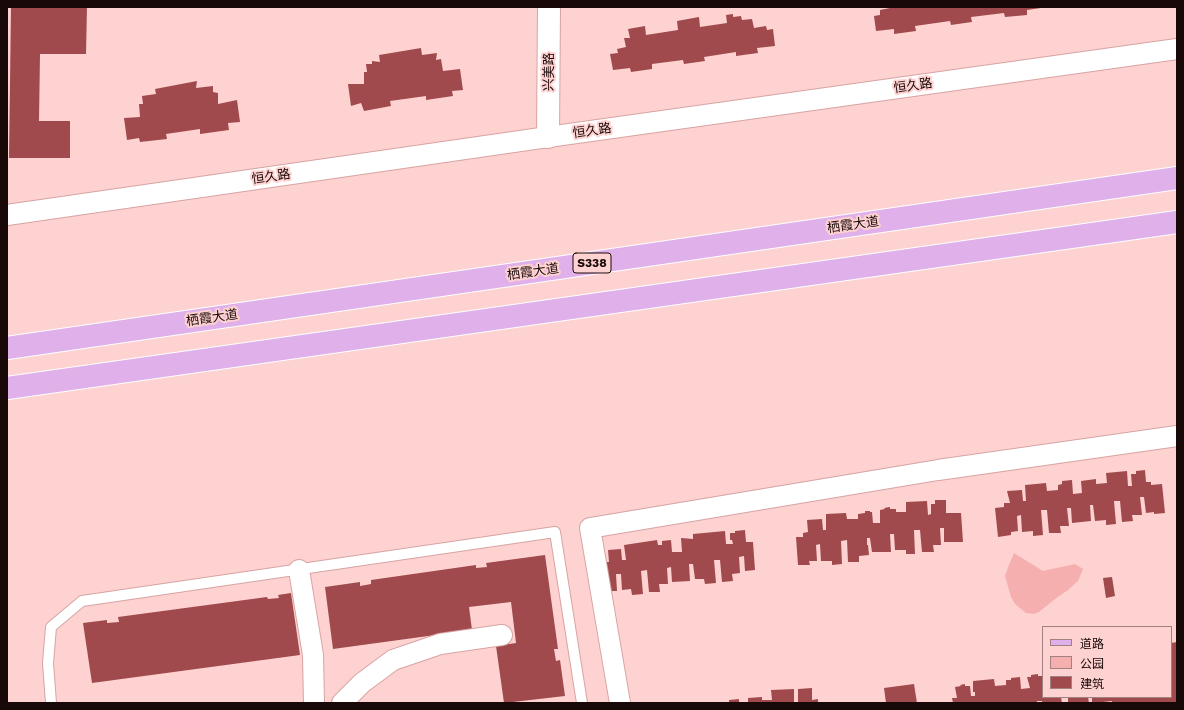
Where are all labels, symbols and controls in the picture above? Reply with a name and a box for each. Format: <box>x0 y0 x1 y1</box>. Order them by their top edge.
street label: 兴美路 <box>541 53 557 91</box>
street label: 恒久路 <box>893 76 933 96</box>
street label: 恒久路 <box>572 121 612 141</box>
street label: 恒久路 <box>251 167 291 187</box>
street label: 栖霞大道 <box>826 214 880 236</box>
road number: S338 <box>573 253 611 273</box>
street label: 栖霞大道 <box>506 261 560 283</box>
street label: 栖霞大道 <box>185 307 239 329</box>
legend <box>1042 626 1172 698</box>
text: 道路 <box>1080 637 1104 651</box>
text: 公园 <box>1080 657 1104 671</box>
text: 建筑 <box>1080 677 1104 691</box>

